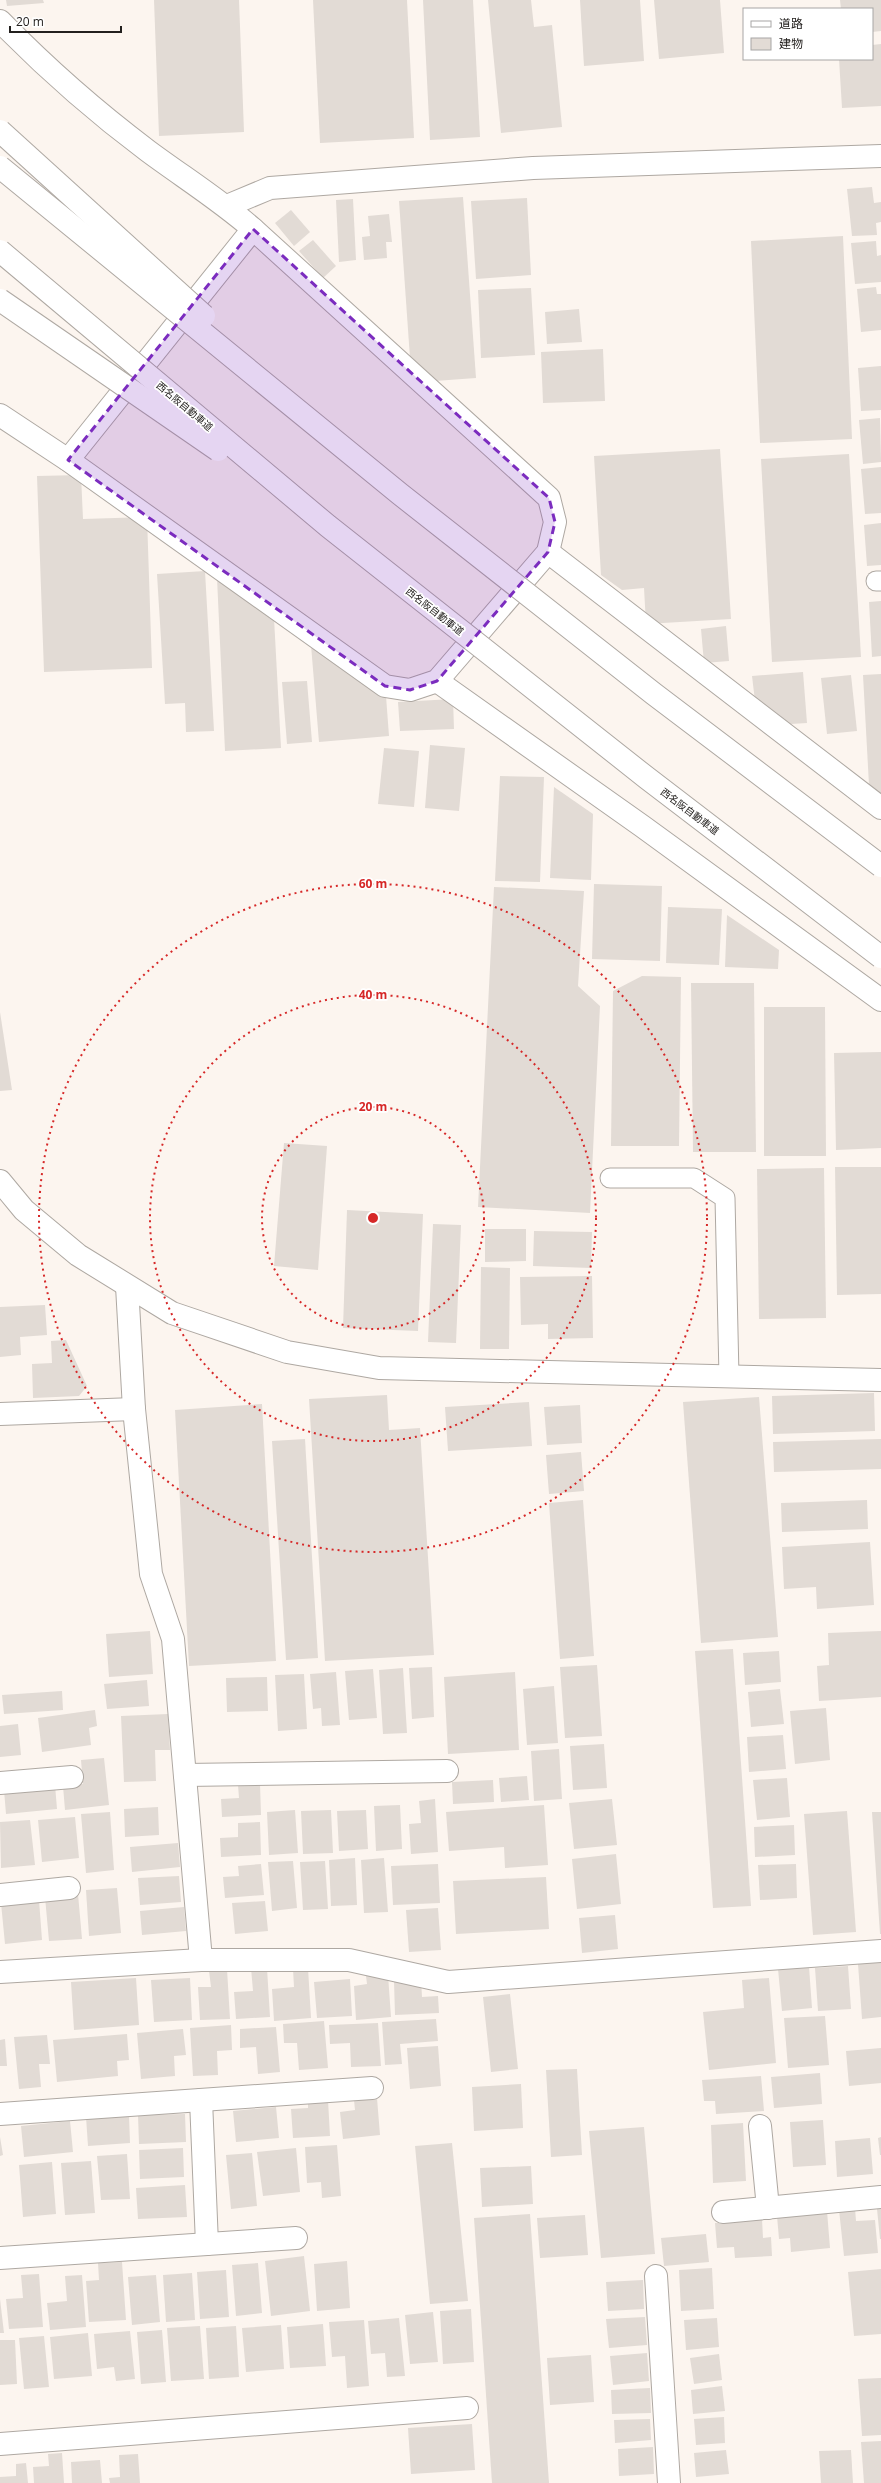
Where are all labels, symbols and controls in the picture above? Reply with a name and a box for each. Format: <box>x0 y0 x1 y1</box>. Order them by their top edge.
scale bar <box>10 8 121 34</box>
legend <box>743 8 873 60</box>
text: 20 m <box>16 13 44 30</box>
text: 道路 <box>779 15 803 32</box>
text: 建物 <box>779 35 803 52</box>
street label: 西名阪自動車道 <box>154 378 216 434</box>
street label: 西名阪自動車道 <box>403 584 467 638</box>
street label: 西名阪自動車道 <box>658 784 722 838</box>
text: 60 m <box>359 875 387 892</box>
text: 40 m <box>359 986 387 1003</box>
text: 20 m <box>359 1098 387 1115</box>
centre of rings <box>366 1211 380 1225</box>

